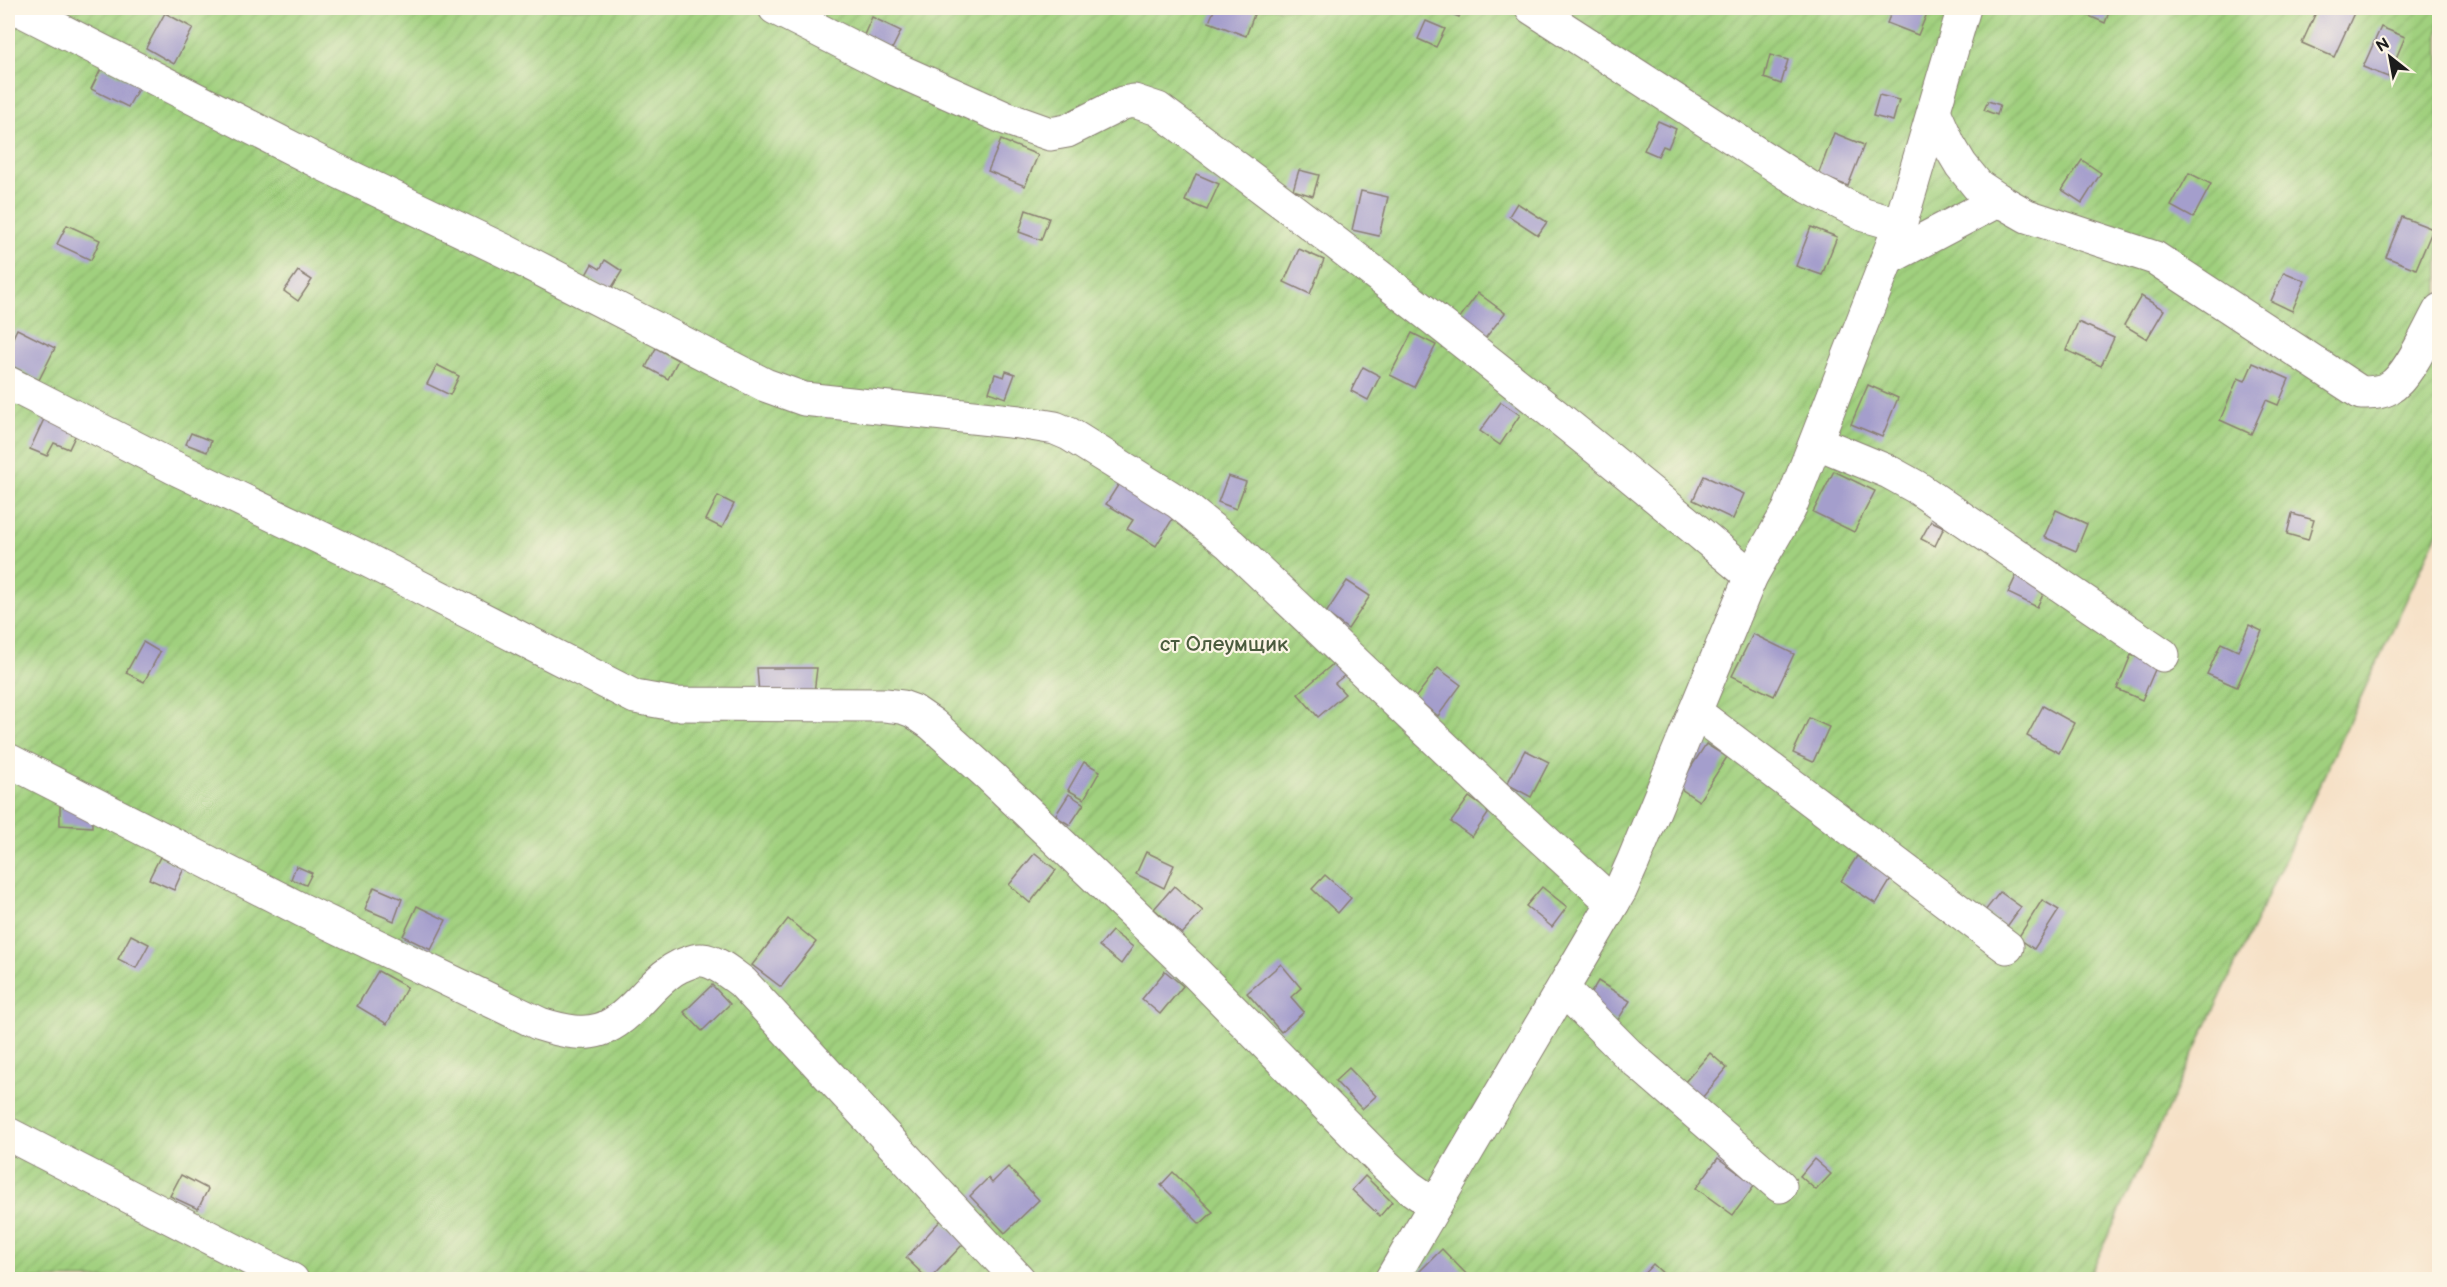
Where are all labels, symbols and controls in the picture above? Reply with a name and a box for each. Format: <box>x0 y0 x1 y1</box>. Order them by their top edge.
north arrow <box>2360 27 2420 87</box>
text: N <box>2373 34 2393 57</box>
park label: ст Олеумщик <box>1160 632 1288 657</box>

